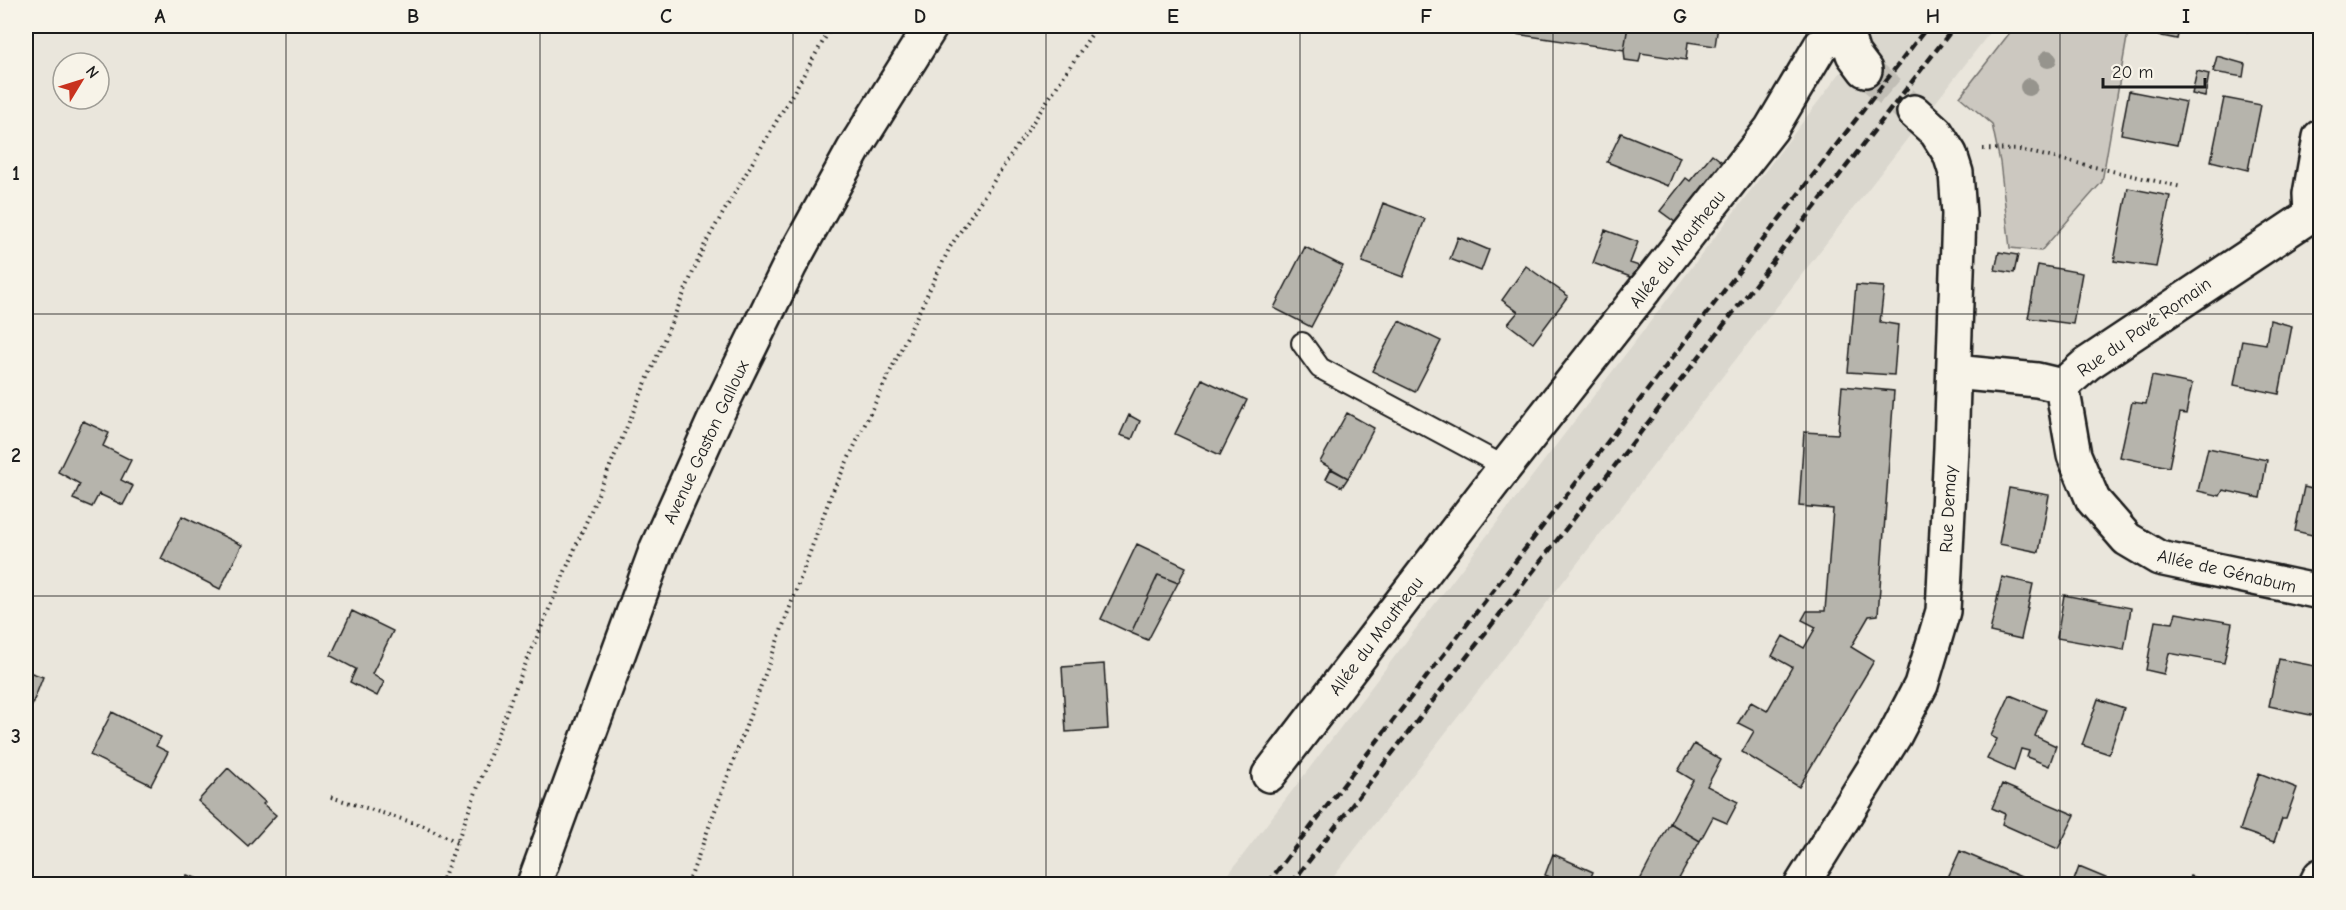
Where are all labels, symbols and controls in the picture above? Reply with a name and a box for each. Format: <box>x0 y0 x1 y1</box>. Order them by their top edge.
text: A <box>154 5 166 28</box>
text: B <box>407 5 419 28</box>
text: C <box>660 5 672 28</box>
text: D <box>914 5 926 28</box>
text: E <box>1167 5 1179 28</box>
text: F <box>1420 5 1432 28</box>
text: G <box>1673 5 1687 28</box>
text: H <box>1926 5 1940 28</box>
text: I <box>2182 5 2190 28</box>
north arrow <box>51 51 111 111</box>
scale bar <box>2103 51 2205 89</box>
text: 20 m <box>2112 62 2153 83</box>
text: N <box>82 63 102 82</box>
text: 1 <box>12 162 20 185</box>
street label: Allée du Moutheau <box>1625 186 1730 312</box>
street label: Rue du Pavé Romain <box>2073 273 2215 382</box>
street label: Avenue Gaston Galloux <box>659 357 754 527</box>
text: 2 <box>11 444 21 467</box>
street label: Rue Demay <box>1936 464 1961 553</box>
street label: Allée de Génabum <box>2155 545 2298 598</box>
street label: Allée du Moutheau <box>1325 573 1428 700</box>
text: 3 <box>11 725 21 748</box>

